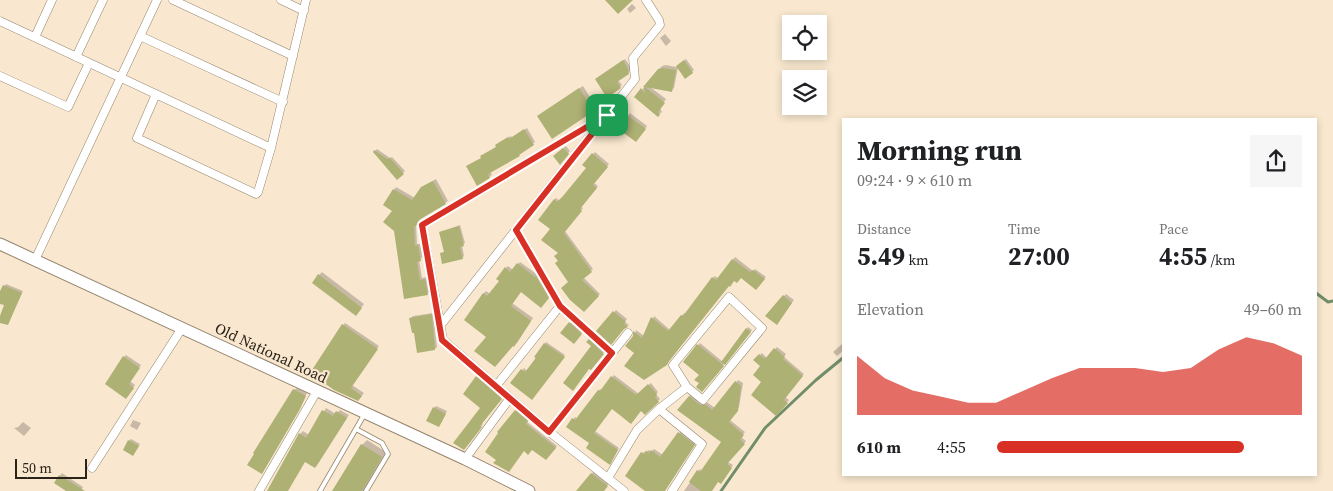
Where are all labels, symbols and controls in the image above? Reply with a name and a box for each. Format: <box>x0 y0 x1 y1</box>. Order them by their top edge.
map controls <box>782 15 827 115</box>
button: locate <box>782 15 827 60</box>
button: layers <box>782 70 827 115</box>
pin <box>586 94 628 136</box>
icon: arrive <box>593 101 621 129</box>
text: Morning run <box>857 131 1022 169</box>
button: share <box>1250 135 1302 187</box>
text: 09:24 · 9 × 610 m <box>857 169 972 191</box>
text: Distance <box>857 219 911 239</box>
text: Time <box>1008 219 1040 239</box>
text: Pace <box>1159 219 1188 239</box>
text: 5.49 <box>857 239 905 273</box>
text: 27:00 <box>1008 239 1070 273</box>
text: 4:55 <box>1159 239 1207 273</box>
text: km <box>905 250 929 270</box>
text: /km <box>1207 250 1235 270</box>
text: Elevation <box>857 298 924 320</box>
text: 49–60 m <box>1244 298 1302 320</box>
street label: Old National Road <box>212 317 331 388</box>
text: 610 m <box>857 436 901 458</box>
text: 4:55 <box>937 436 966 458</box>
scale bar <box>15 456 88 479</box>
text: 50 m <box>22 458 52 478</box>

